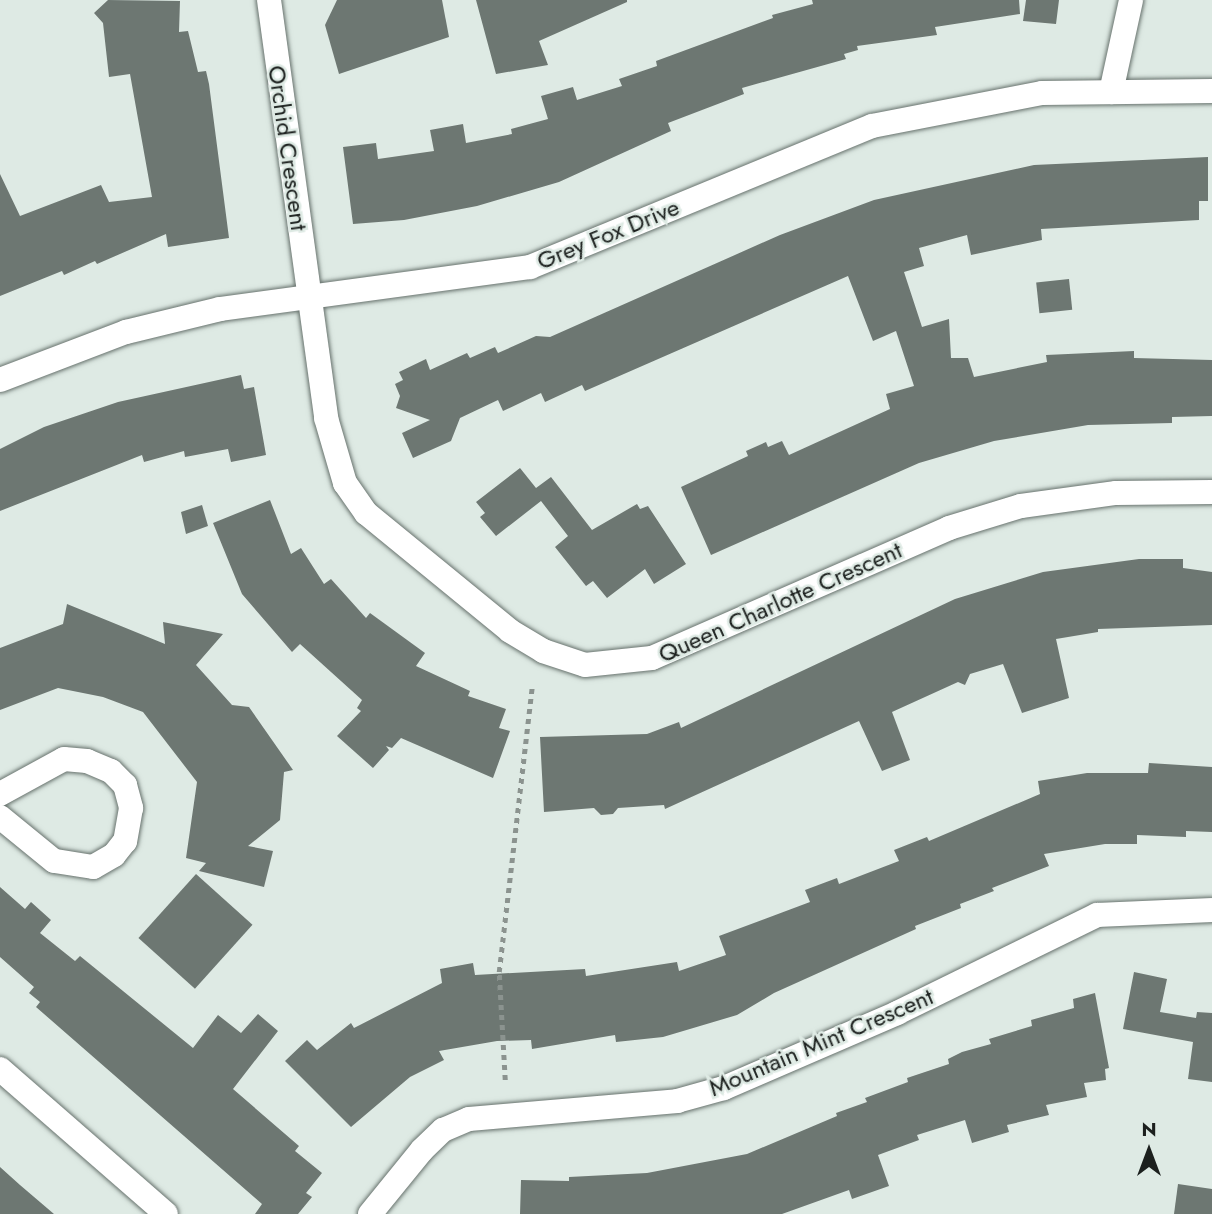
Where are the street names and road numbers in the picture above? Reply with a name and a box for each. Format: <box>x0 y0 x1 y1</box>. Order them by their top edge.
street label: Orchid Crescent <box>262 64 314 232</box>
street label: Grey Fox Drive <box>533 192 683 276</box>
street label: Queen Charlotte Crescent <box>654 535 906 669</box>
street label: Mountain Mint Crescent <box>705 982 937 1102</box>

